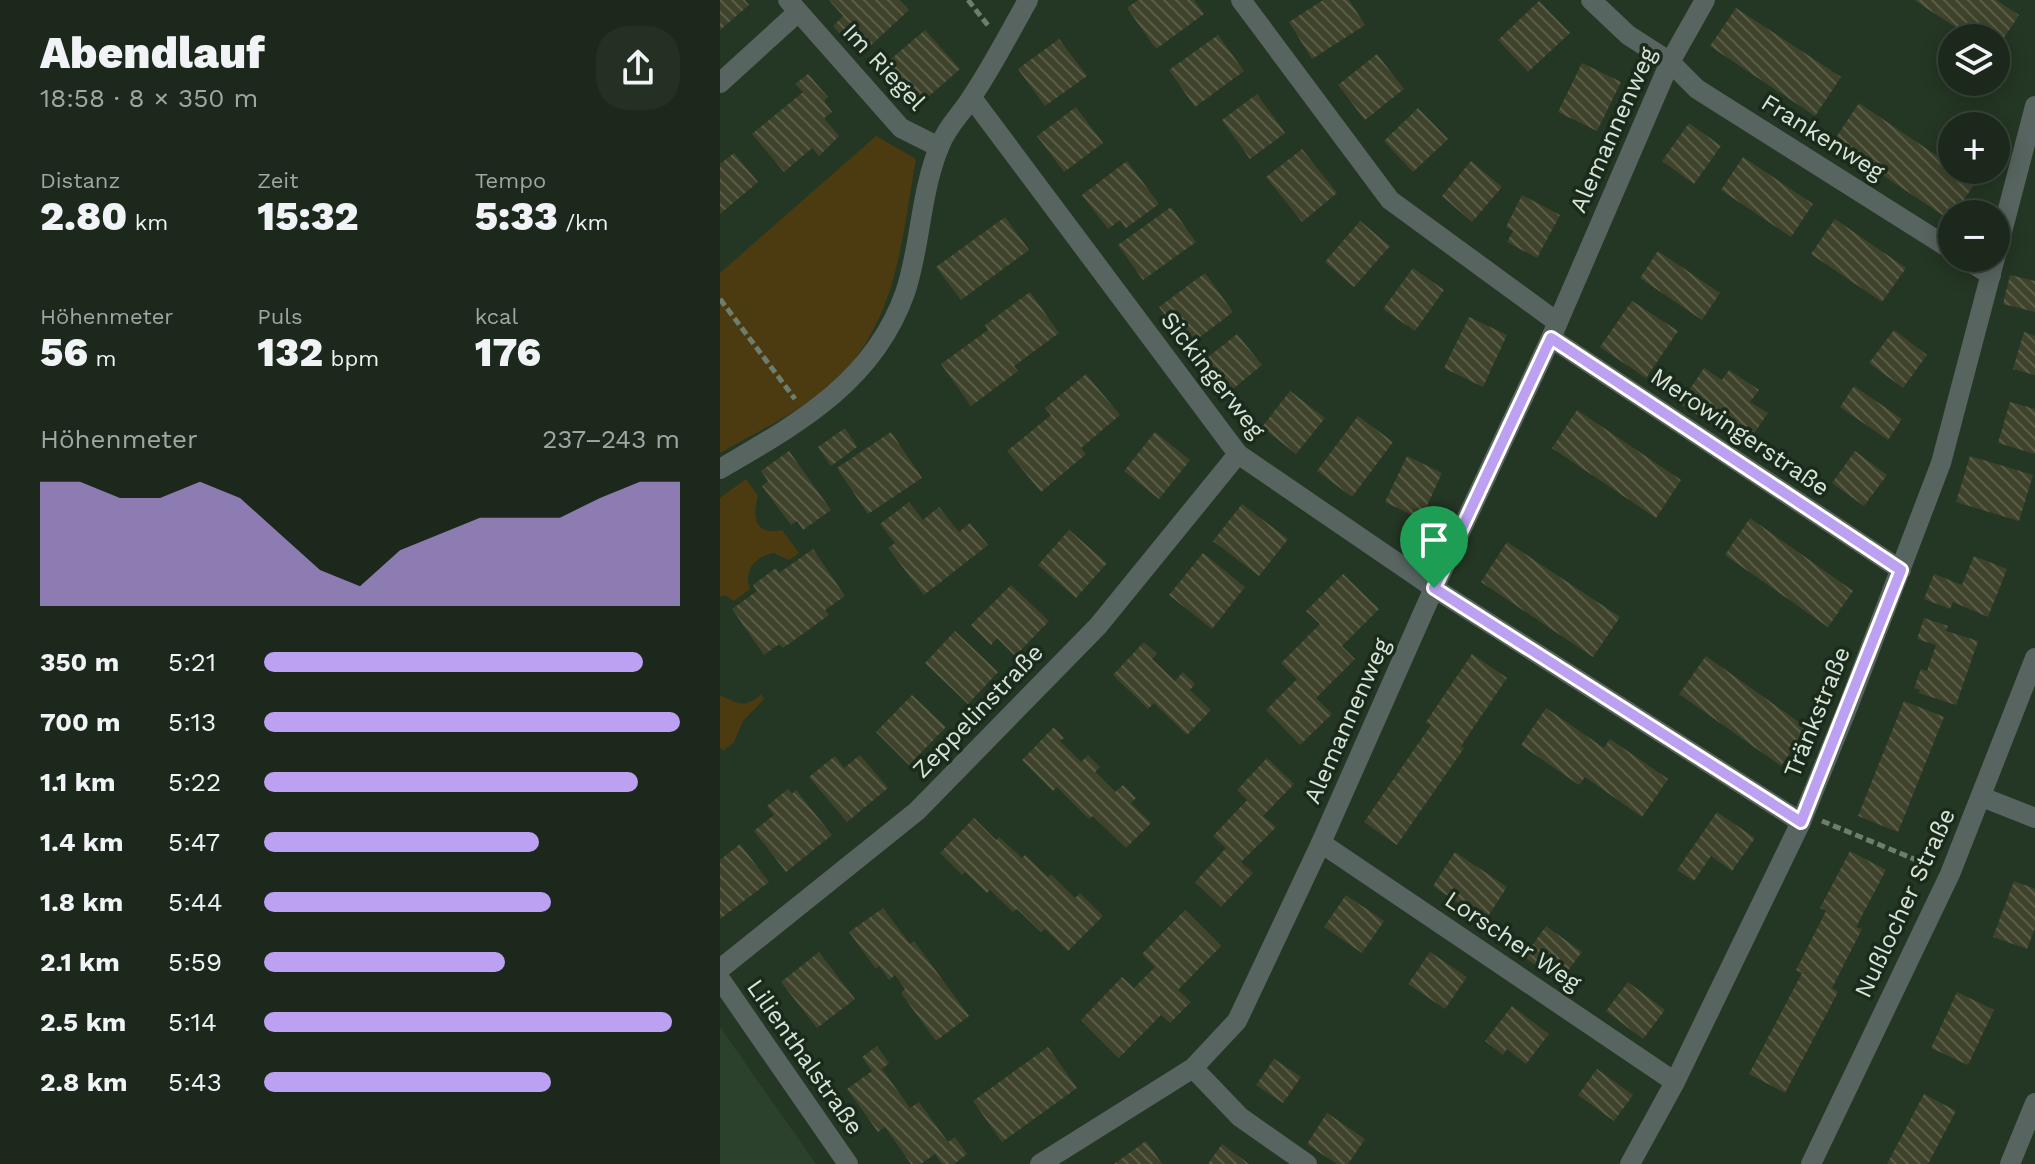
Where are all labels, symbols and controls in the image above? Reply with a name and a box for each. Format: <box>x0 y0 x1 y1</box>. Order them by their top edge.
street label: Im Riegel <box>837 18 932 117</box>
map controls <box>1938 24 2010 272</box>
button: layers <box>1938 24 2010 96</box>
button: share <box>596 26 680 110</box>
text: Abendlauf <box>40 27 265 79</box>
street label: Alemannenweg <box>1564 43 1662 217</box>
text: 18:58 · 8 × 350 m <box>40 83 258 113</box>
street label: Frankenweg <box>1756 88 1890 186</box>
button: + <box>1938 112 2010 184</box>
text: Distanz <box>40 168 120 193</box>
text: Zeit <box>257 168 298 193</box>
text: Tempo <box>475 168 546 193</box>
text: 2.80 <box>40 193 127 240</box>
text: 15:32 <box>257 193 359 240</box>
text: 5:33 <box>475 193 558 240</box>
button: − <box>1938 200 2010 272</box>
text: km <box>127 210 168 235</box>
text: /km <box>558 210 608 235</box>
text: Höhenmeter <box>40 304 173 329</box>
text: Puls <box>257 304 303 329</box>
text: kcal <box>475 304 518 329</box>
street label: Sickingerweg <box>1155 306 1271 444</box>
text: 56 <box>40 329 88 376</box>
text: 132 <box>257 329 323 376</box>
text: 176 <box>475 329 541 376</box>
text: m <box>88 346 117 371</box>
text: bpm <box>323 346 379 371</box>
street label: Merowingerstraße <box>1645 362 1835 502</box>
text: Höhenmeter <box>40 424 198 454</box>
text: 237–243 m <box>542 424 680 454</box>
pin <box>1400 506 1468 588</box>
icon: arrive <box>1412 518 1456 562</box>
street label: Alemannenweg <box>1298 634 1396 808</box>
street label: Zeppelinstraße <box>907 638 1049 784</box>
street label: Tränkstraße <box>1778 643 1856 781</box>
text: 350 m <box>40 647 119 677</box>
text: 5:21 <box>168 647 216 677</box>
text: 700 m <box>40 707 121 737</box>
text: 5:13 <box>168 707 216 737</box>
text: 1.1 km <box>40 767 115 797</box>
text: 5:22 <box>168 767 221 797</box>
street label: Nußlocher Straße <box>1849 804 1961 1002</box>
text: 1.4 km <box>40 827 124 857</box>
text: 5:47 <box>168 827 220 857</box>
street label: Lorscher Weg <box>1440 885 1587 997</box>
text: 1.8 km <box>40 887 123 917</box>
text: 5:44 <box>168 887 223 917</box>
text: 2.1 km <box>40 947 120 977</box>
text: 5:59 <box>168 947 222 977</box>
street label: Lilienthalstraße <box>741 974 869 1140</box>
text: 2.5 km <box>40 1007 126 1037</box>
text: 5:14 <box>168 1007 217 1037</box>
text: 2.8 km <box>40 1067 127 1097</box>
text: 5:43 <box>168 1067 222 1097</box>

